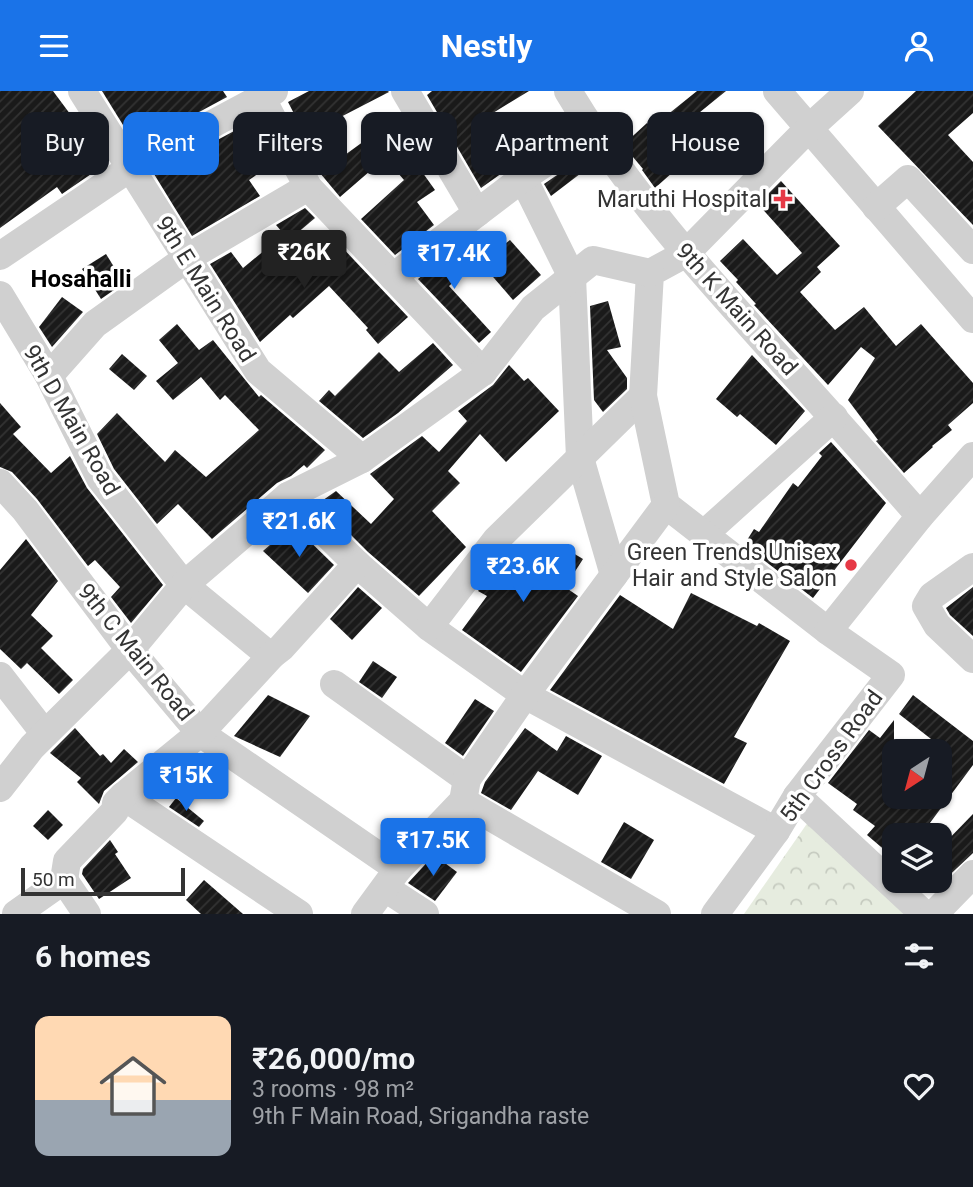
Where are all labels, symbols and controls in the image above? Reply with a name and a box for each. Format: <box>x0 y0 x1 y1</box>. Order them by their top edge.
icon: menu <box>35 27 73 65</box>
text: Nestly <box>441 27 532 65</box>
icon: person <box>900 27 938 65</box>
chip: Buy <box>21 112 109 175</box>
chip: Rent <box>123 112 219 175</box>
chip: Filters <box>233 112 347 175</box>
chip: New <box>361 112 457 175</box>
chip: Apartment <box>471 112 633 175</box>
chip: House <box>647 112 764 175</box>
place label: Maruthi Hospital <box>597 186 767 213</box>
marker: Maruthi Hospital <box>773 189 793 209</box>
street label: 9th E Main Road <box>150 211 261 367</box>
pin: ₹26K <box>263 231 345 290</box>
pin: ₹17.4K <box>397 231 511 291</box>
street label: 9th K Main Road <box>670 238 803 381</box>
text: ₹26K <box>277 239 331 266</box>
text: ₹17.4K <box>418 240 490 267</box>
district label: Hosahalli <box>30 265 132 293</box>
street label: 9th D Main Road <box>18 340 126 500</box>
pin: ₹21.6K <box>242 499 356 559</box>
text: ₹21.6K <box>263 508 335 535</box>
place label: Green Trends Unisex Hair and Style Salon <box>627 539 837 592</box>
pin: ₹23.6K <box>466 545 580 604</box>
text: ₹23.6K <box>487 553 559 580</box>
marker: Green Trends Unisex Hair and Style Salon <box>843 557 859 573</box>
street label: 9th C Main Road <box>72 578 199 726</box>
street label: 5th Cross Road <box>774 685 888 828</box>
north arrow <box>882 739 952 809</box>
map controls <box>882 739 952 893</box>
pin: ₹15K <box>145 753 227 813</box>
text: ₹15K <box>159 762 213 789</box>
pin: ₹17.5K <box>376 819 490 878</box>
button: layers <box>882 823 952 893</box>
text: ₹17.5K <box>397 827 469 854</box>
scale bar <box>21 865 186 897</box>
text: 50 m <box>32 868 75 891</box>
icon: filters <box>900 937 938 975</box>
text: 6 homes <box>35 939 151 974</box>
text: ₹26,000/mo <box>252 1041 415 1076</box>
icon: home <box>91 1044 175 1128</box>
icon: heart <box>900 1067 938 1105</box>
text: 3 rooms · 98 m² <box>252 1076 414 1103</box>
text: 9th F Main Road, Srigandha raste <box>252 1103 589 1130</box>

